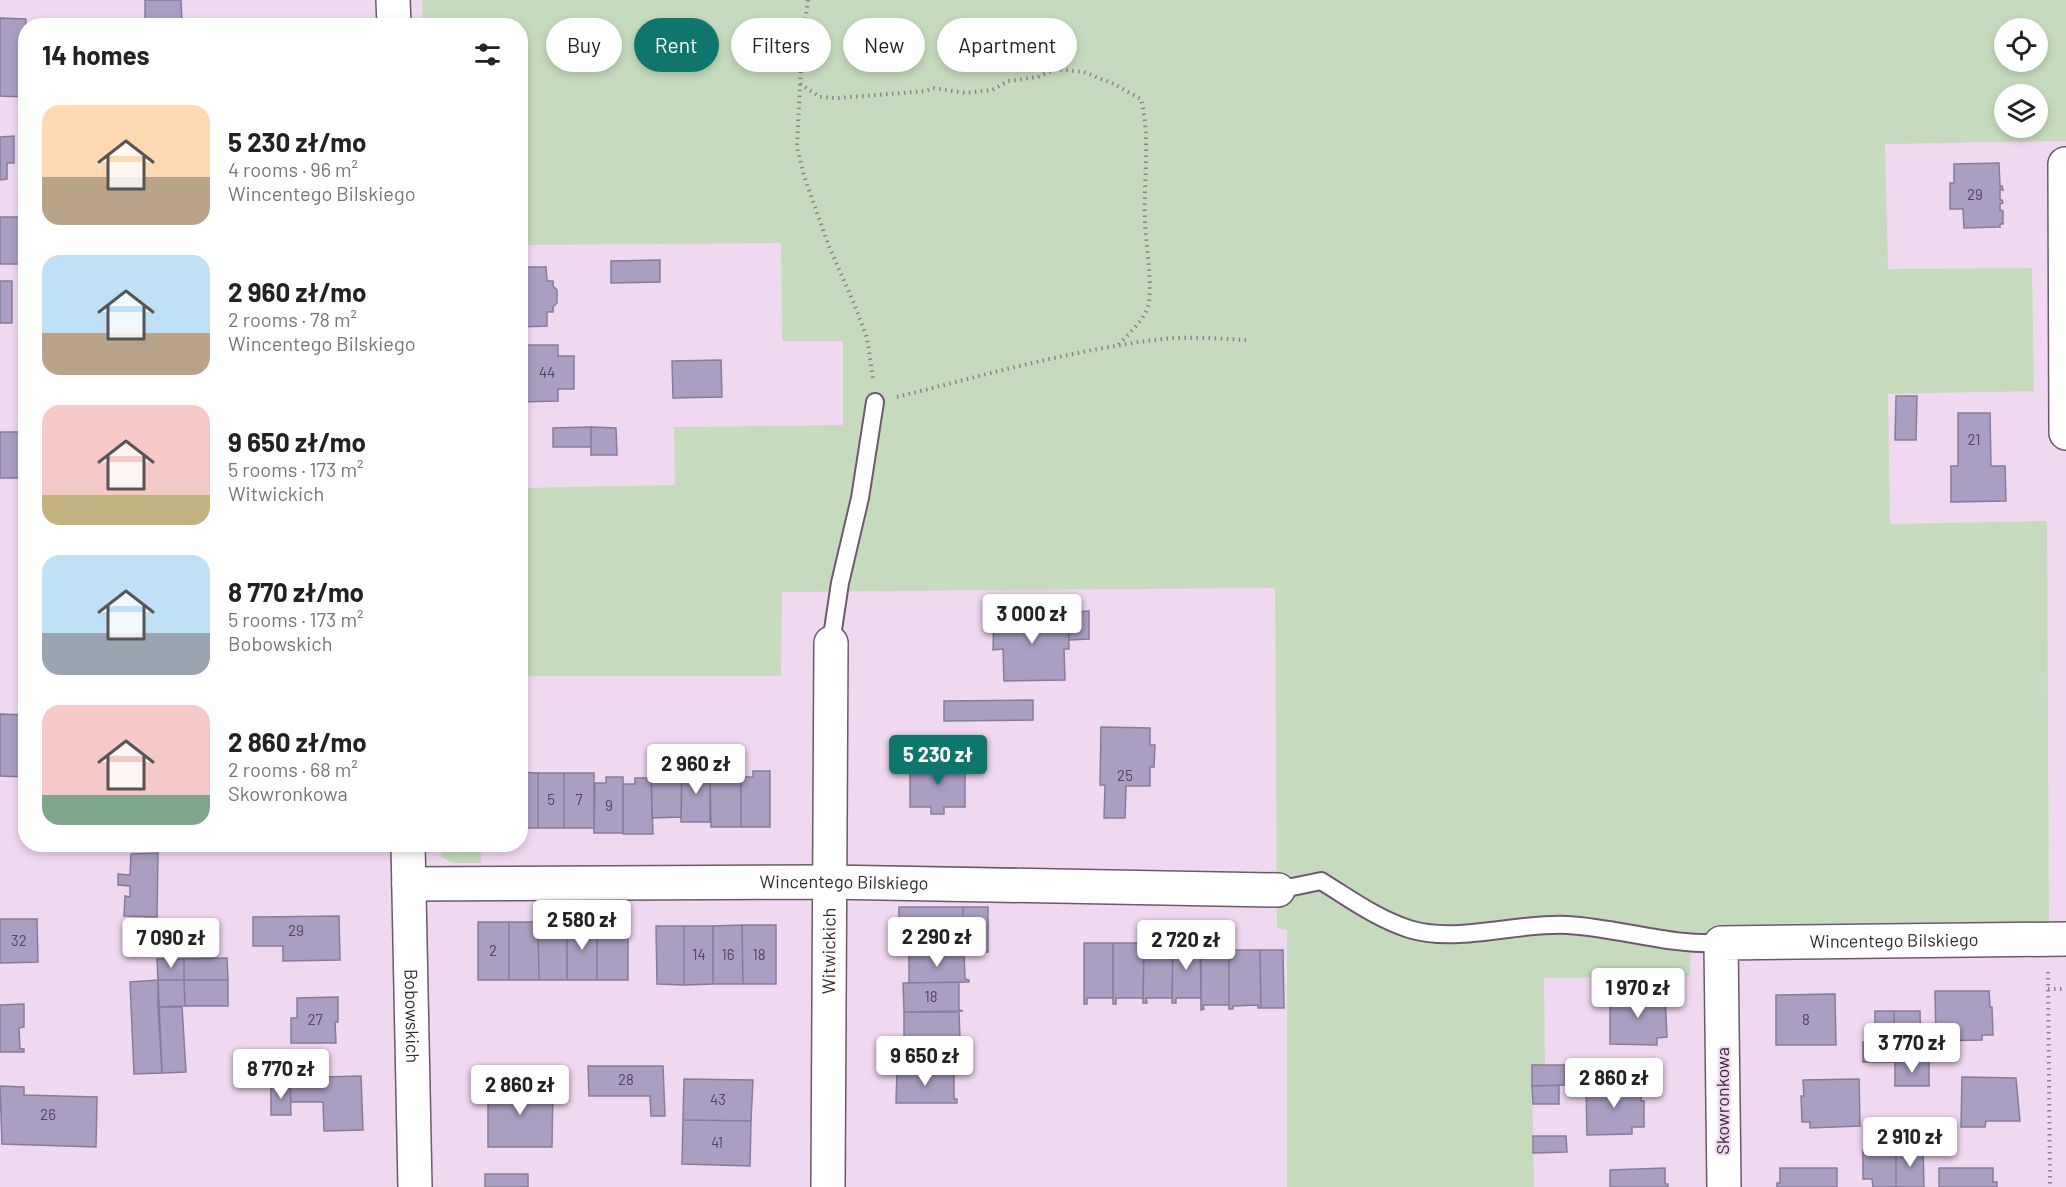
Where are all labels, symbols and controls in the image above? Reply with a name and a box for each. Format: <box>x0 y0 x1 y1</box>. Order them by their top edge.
chip: Buy <box>546 18 622 72</box>
chip: Rent <box>634 18 719 72</box>
chip: Filters <box>731 18 831 72</box>
chip: New <box>843 18 925 72</box>
chip: Apartment <box>937 18 1077 72</box>
map controls <box>1994 18 2048 138</box>
button: locate <box>1994 18 2048 72</box>
icon: filters <box>471 38 504 71</box>
text: 14 homes <box>42 39 149 70</box>
button: layers <box>1994 84 2048 138</box>
text: 5 230 zł/mo <box>228 126 366 157</box>
icon: home <box>90 129 162 201</box>
text: 4 rooms · 96 m² <box>228 157 358 181</box>
text: Wincentego Bilskiego <box>228 181 416 205</box>
house number: 29 <box>1967 185 1983 203</box>
text: 2 960 zł/mo <box>228 276 366 307</box>
icon: home <box>90 279 162 351</box>
text: 2 rooms · 78 m² <box>228 307 357 331</box>
text: Wincentego Bilskiego <box>228 331 416 355</box>
house number: 44 <box>539 363 555 381</box>
text: 9 650 zł/mo <box>228 426 366 457</box>
icon: home <box>90 429 162 501</box>
house number: 21 <box>1967 430 1981 448</box>
text: 5 rooms · 173 m² <box>228 457 363 481</box>
text: Witwickich <box>228 481 324 505</box>
text: 8 770 zł/mo <box>228 576 364 607</box>
icon: home <box>90 579 162 651</box>
pin: 3 000 zł <box>970 594 1094 645</box>
text: 3 000 zł <box>997 601 1067 625</box>
text: 5 rooms · 173 m² <box>228 607 363 631</box>
text: Bobowskich <box>228 631 332 655</box>
text: 2 860 zł/mo <box>228 726 367 757</box>
icon: home <box>90 729 162 801</box>
pin: 5 230 zł <box>876 735 1000 786</box>
text: 5 230 zł <box>903 742 973 766</box>
pin: 2 960 zł <box>634 744 758 795</box>
text: 2 960 zł <box>661 751 731 775</box>
text: 2 rooms · 68 m² <box>228 757 358 781</box>
house number: 25 <box>1117 766 1133 784</box>
text: Skowronkowa <box>228 781 348 805</box>
house number: 5 <box>547 790 555 808</box>
house number: 7 <box>575 790 583 808</box>
house number: 9 <box>605 796 613 814</box>
street label: Wincentego Bilskiego <box>759 870 929 894</box>
pin: 2 580 zł <box>520 900 644 951</box>
text: 2 580 zł <box>547 907 617 931</box>
street label: Witwickich <box>817 908 840 994</box>
pin: 2 290 zł <box>875 917 999 968</box>
pin: 7 090 zł <box>109 918 233 969</box>
pin: 2 720 zł <box>1124 920 1248 971</box>
house number: 29 <box>288 921 304 939</box>
text: 2 290 zł <box>902 924 972 948</box>
text: 7 090 zł <box>136 925 206 949</box>
text: 2 720 zł <box>1151 927 1221 951</box>
street label: Wincentego Bilskiego <box>1809 928 1979 952</box>
house number: 32 <box>11 931 27 949</box>
house number: 2 <box>489 941 497 959</box>
house number: 14 <box>692 945 706 963</box>
house number: 16 <box>722 945 734 963</box>
house number: 18 <box>752 945 766 963</box>
pin: 1 970 zł <box>1576 968 1700 1019</box>
street label: Bobowskich <box>401 969 424 1063</box>
text: 1 970 zł <box>1606 975 1670 999</box>
house number: 18 <box>924 987 938 1005</box>
house number: 27 <box>307 1010 323 1028</box>
house number: 8 <box>1802 1010 1810 1028</box>
pin: 3 770 zł <box>1850 1023 1974 1074</box>
text: 3 770 zł <box>1878 1030 1946 1054</box>
pin: 9 650 zł <box>863 1036 987 1087</box>
text: 9 650 zł <box>890 1043 960 1067</box>
street label: Skowronkowa <box>1711 1047 1733 1155</box>
pin: 8 770 zł <box>219 1049 343 1100</box>
text: 8 770 zł <box>247 1056 315 1080</box>
pin: 2 860 zł <box>1552 1058 1676 1109</box>
pin: 2 860 zł <box>458 1065 582 1116</box>
text: 2 860 zł <box>1579 1065 1649 1089</box>
house number: 28 <box>618 1070 634 1088</box>
text: 2 860 zł <box>485 1072 555 1096</box>
house number: 43 <box>710 1090 726 1108</box>
house number: 26 <box>40 1105 56 1123</box>
pin: 2 910 zł <box>1848 1117 1972 1168</box>
text: 2 910 zł <box>1877 1124 1943 1148</box>
house number: 41 <box>711 1133 723 1151</box>

